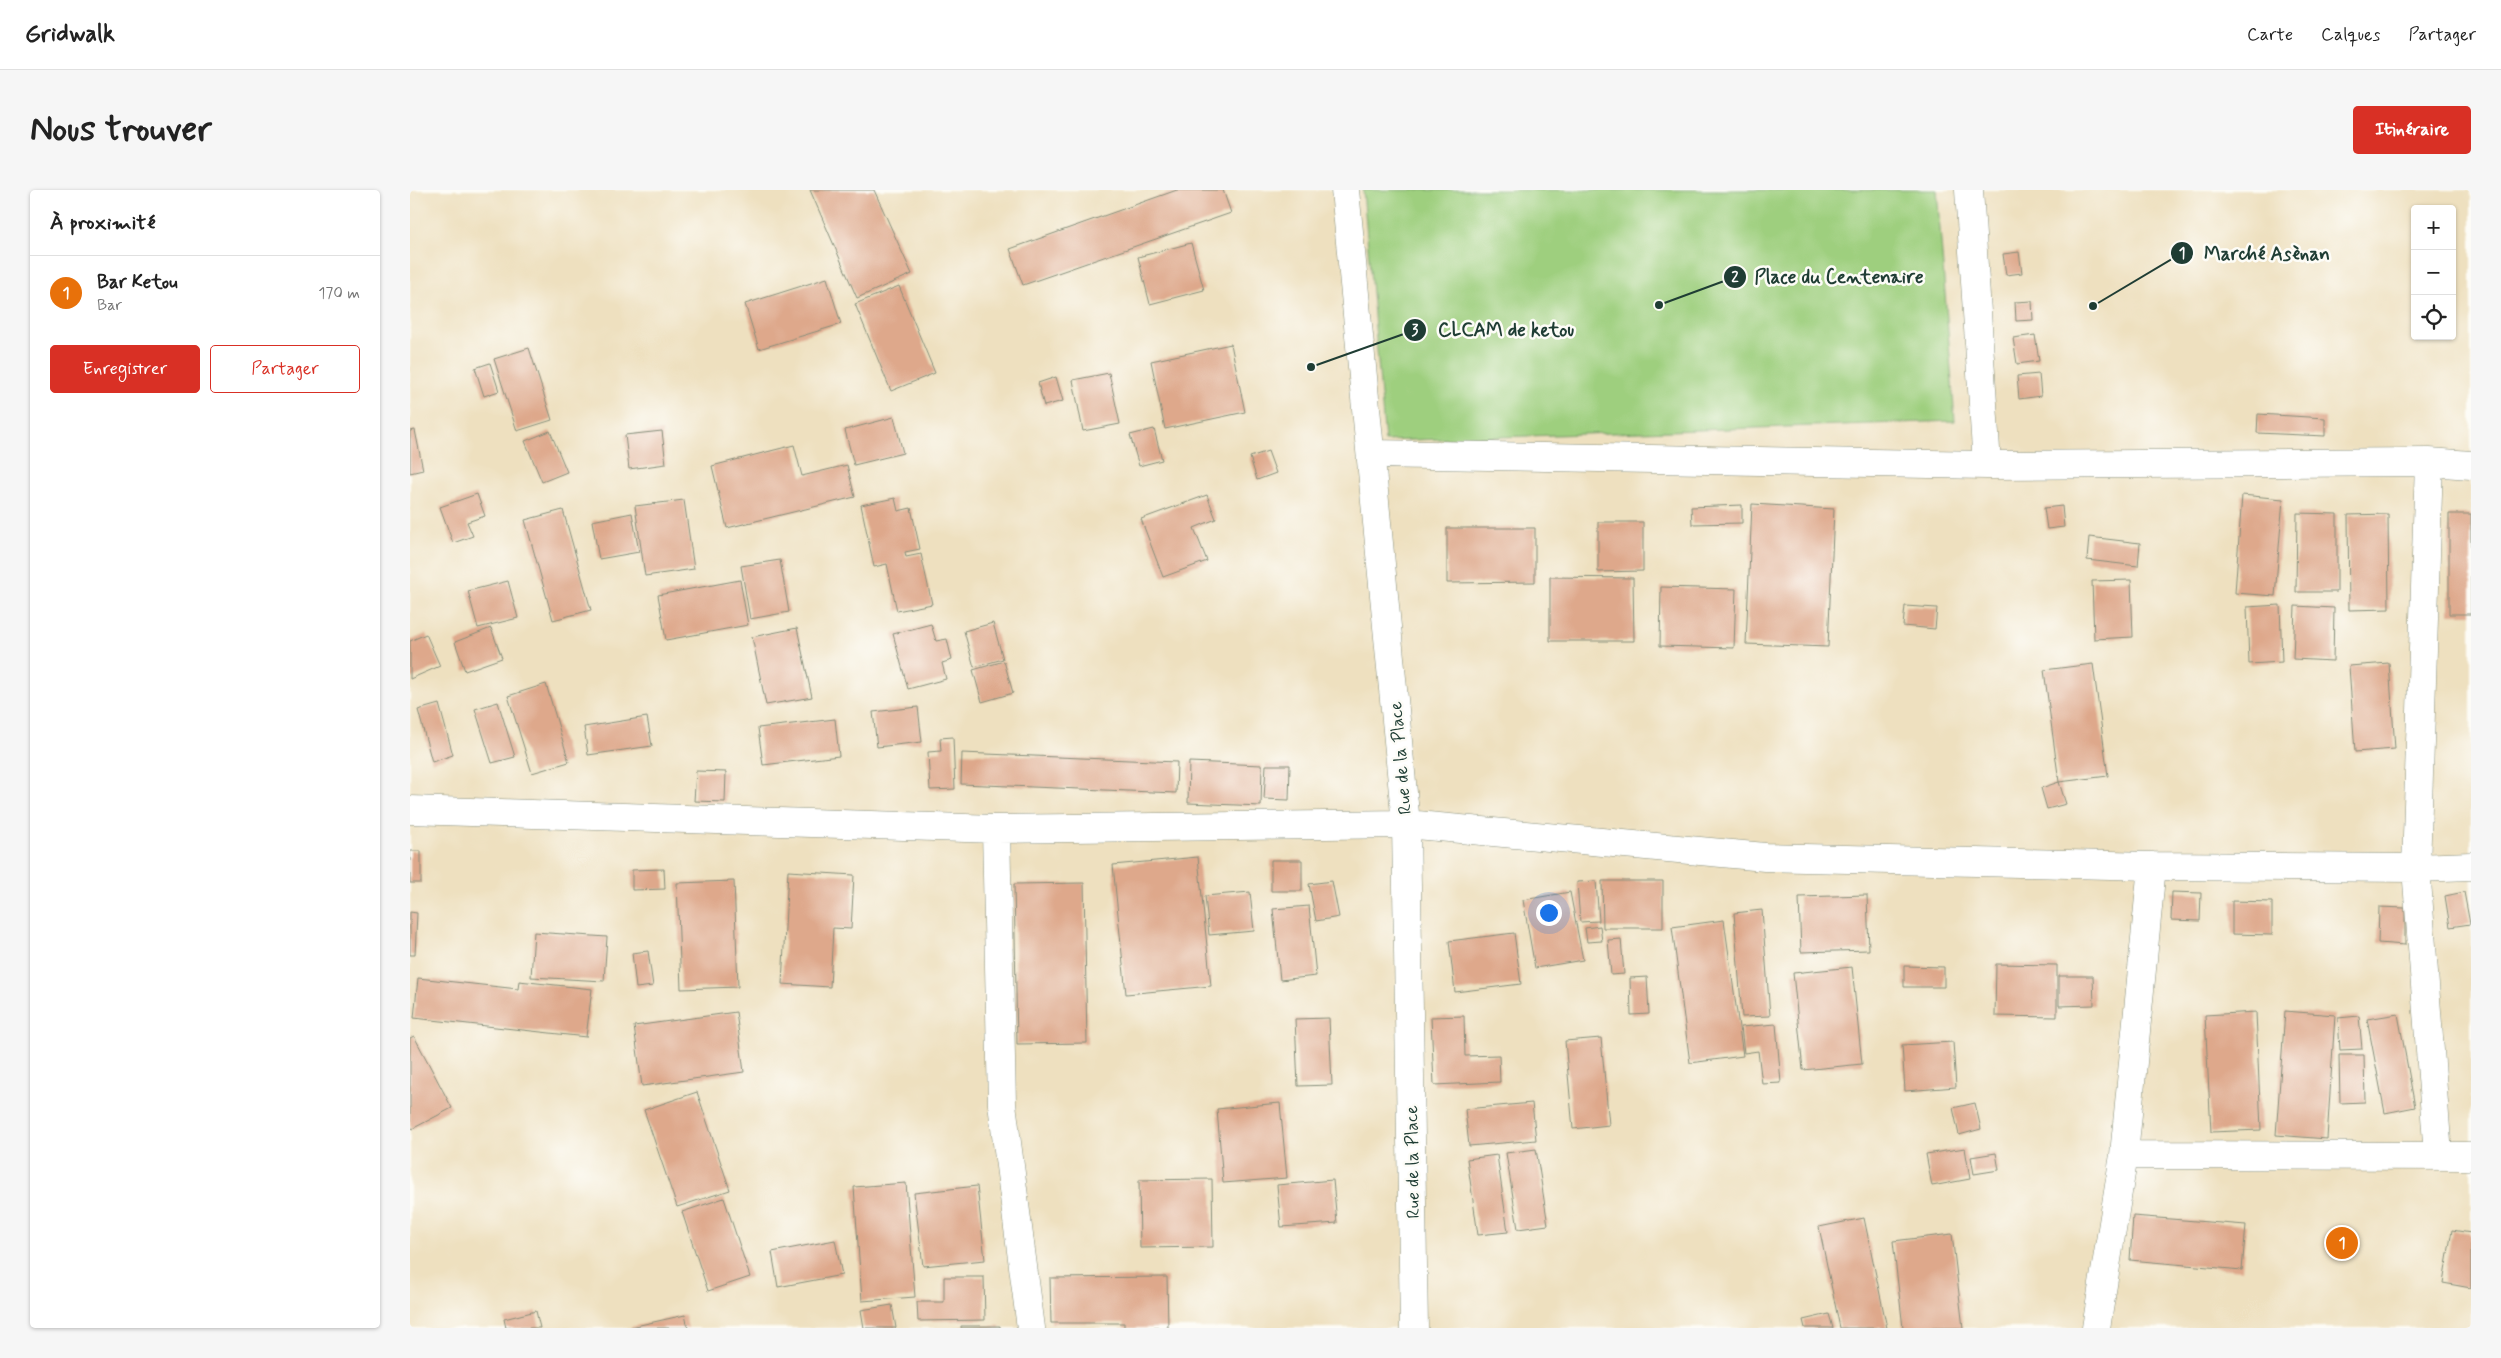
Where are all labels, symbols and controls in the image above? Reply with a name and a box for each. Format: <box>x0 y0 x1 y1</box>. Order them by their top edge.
text: Gridwalk <box>25 19 115 50</box>
text: Carte <box>2247 23 2293 47</box>
text: Calques <box>2321 23 2380 47</box>
text: Partager <box>2408 23 2476 47</box>
button: Itinéraire <box>2353 106 2471 154</box>
text: Nous trouver <box>30 107 212 153</box>
map controls <box>2411 205 2456 340</box>
button: + <box>2411 205 2456 250</box>
text: À proximité <box>50 209 156 237</box>
callout: Marché Asènan <box>2169 236 2340 270</box>
text: Marché Asènan <box>2204 242 2330 267</box>
text: 1 <box>2179 244 2185 264</box>
button: − <box>2411 250 2456 295</box>
callout: Place du Centenaire <box>1723 260 1930 294</box>
text: Place du Centenaire <box>1754 265 1924 290</box>
text: 2 <box>1731 268 1739 288</box>
text: Bar Ketou <box>97 270 178 295</box>
text: 1 <box>62 283 70 304</box>
text: 170 m <box>318 283 360 304</box>
text: Bar <box>97 295 122 316</box>
button: locate <box>2411 295 2456 340</box>
callout: CLCAM de ketou <box>1403 313 1583 347</box>
text: CLCAM de ketou <box>1438 318 1574 343</box>
text: 3 <box>1412 321 1419 341</box>
button: Enregistrer <box>50 345 200 393</box>
button: Partager <box>210 345 360 393</box>
street label: Rue de la Place <box>1384 700 1418 815</box>
your location <box>1536 900 1562 926</box>
street label: Rue de la Place <box>1400 1105 1426 1219</box>
pin: 1 <box>2326 1224 2358 1262</box>

